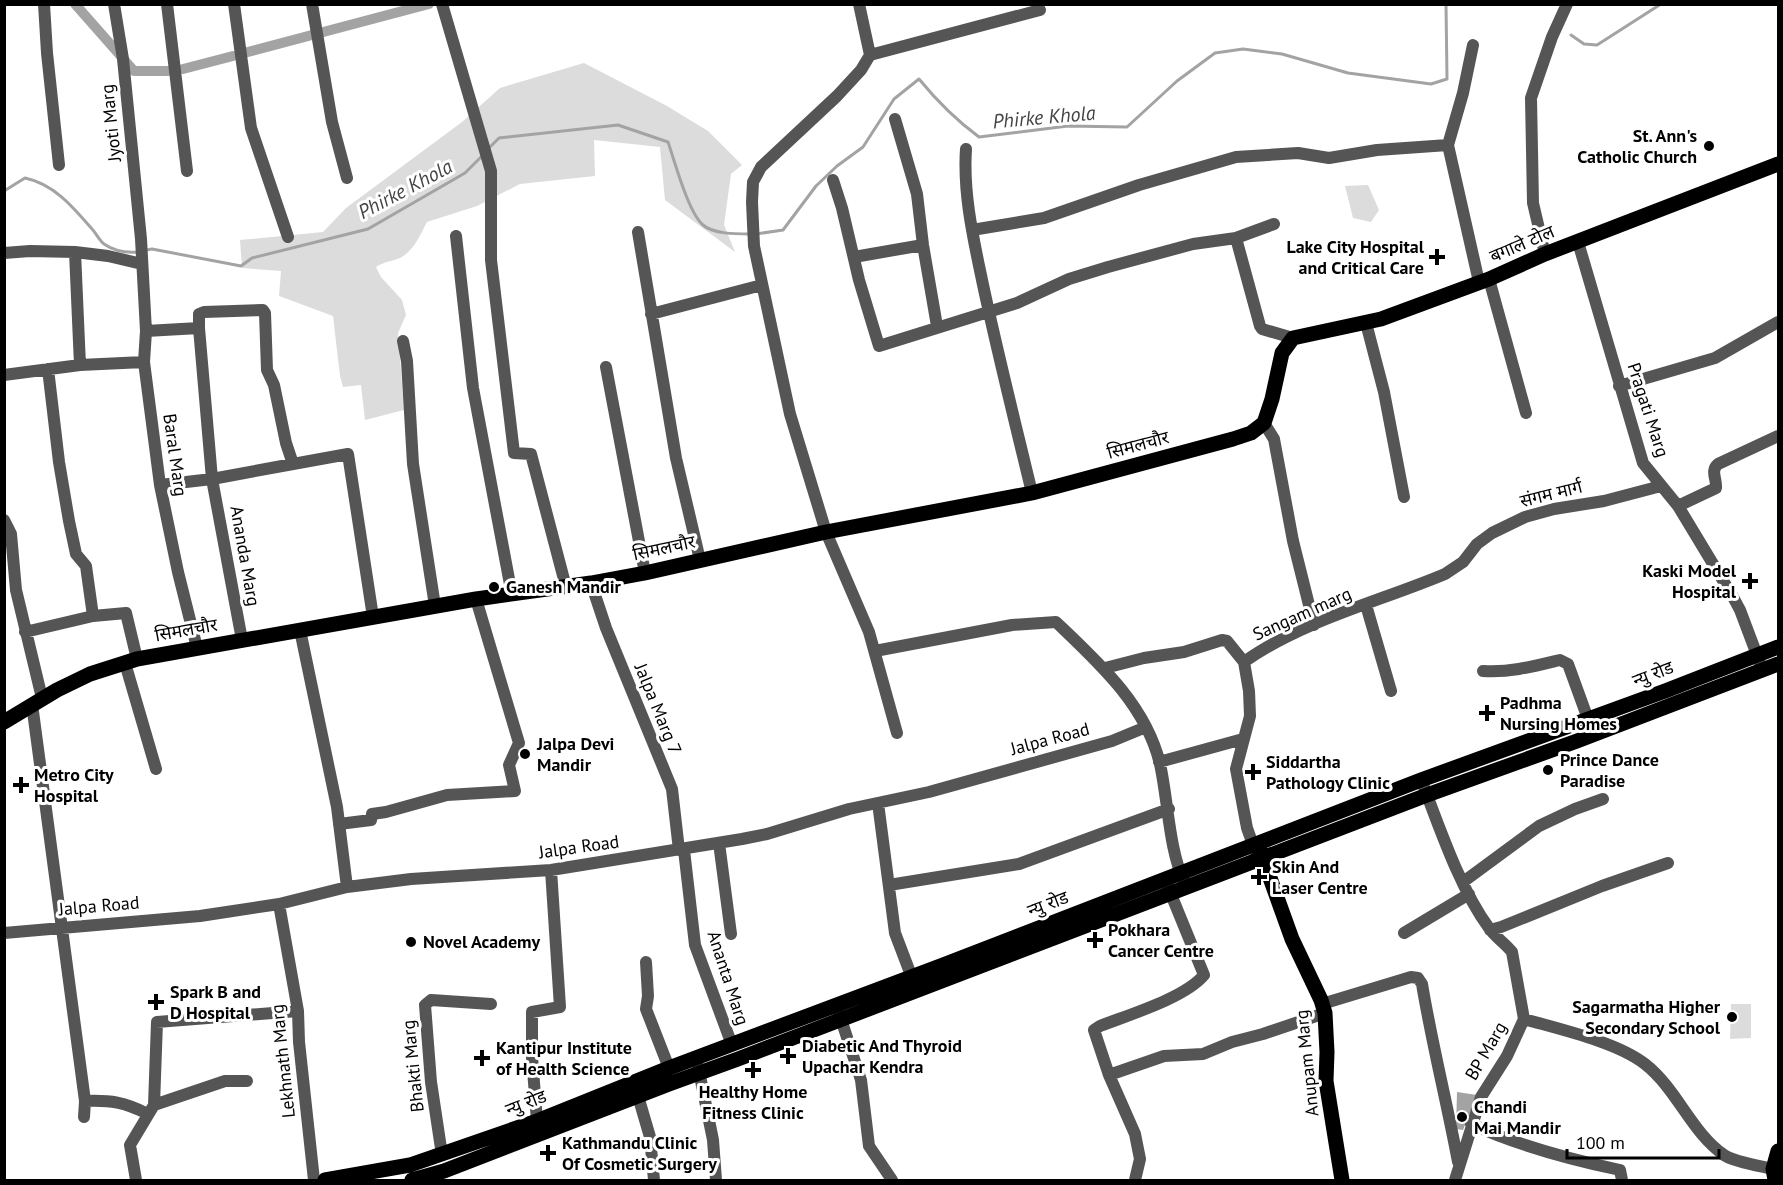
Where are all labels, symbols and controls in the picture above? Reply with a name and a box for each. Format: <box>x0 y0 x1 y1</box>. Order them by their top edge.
street label: Jyoti Marg <box>95 83 126 164</box>
water label: Phirke Khola <box>991 100 1097 134</box>
place label: St. Ann's Catholic Church <box>1577 124 1697 168</box>
marker: St. Ann's Catholic Church <box>1702 139 1716 153</box>
water label: Phirke Khola <box>353 153 457 225</box>
street label: बगाले टोल <box>1486 219 1558 267</box>
place label: Lake City Hospital and Critical Care <box>1286 235 1425 279</box>
marker: Lake City Hospital and Critical Care <box>1428 248 1446 266</box>
street label: Pragati Marg <box>1622 360 1675 460</box>
street label: Baral Marg <box>158 412 193 498</box>
street label: सिमलचौर <box>1104 425 1172 464</box>
street label: संगम मार्ग <box>1517 474 1585 512</box>
street label: Ananda Marg <box>225 504 266 608</box>
street label: सिमलचौर <box>631 530 698 565</box>
place label: Kaski Model Hospital <box>1642 559 1737 603</box>
marker: Kaski Model Hospital <box>1741 572 1759 590</box>
place label: Ganesh Mandir <box>506 575 621 598</box>
marker: Ganesh Mandir <box>487 580 501 594</box>
street label: Sangam marg <box>1249 582 1355 646</box>
street label: सिमलचौर <box>153 613 220 646</box>
street label: न्यु रोड <box>1629 655 1677 693</box>
street label: Jalpa Marg 7 <box>629 659 687 758</box>
place label: Padhma Nursing Homes <box>1500 691 1617 735</box>
marker: Padhma Nursing Homes <box>1478 704 1496 722</box>
street label: Jalpa Road <box>1007 717 1092 760</box>
place label: Jalpa Devi Mandir <box>536 732 614 776</box>
marker: Jalpa Devi Mandir <box>518 747 532 761</box>
place label: Prince Dance Paradise <box>1560 748 1659 792</box>
place label: Siddartha Pathology Clinic <box>1266 750 1390 794</box>
place label: Metro City Hospital <box>34 763 114 807</box>
marker: Siddartha Pathology Clinic <box>1244 763 1262 781</box>
marker: Prince Dance Paradise <box>1541 763 1555 777</box>
marker: Metro City Hospital <box>12 776 30 794</box>
street label: Jalpa Road <box>536 829 621 864</box>
place label: Skin And Laser Centre <box>1272 855 1368 899</box>
marker: Skin And Laser Centre <box>1250 868 1268 886</box>
street label: न्यु रोड <box>1024 885 1072 923</box>
street label: Jalpa Road <box>57 891 140 921</box>
place label: Pokhara Cancer Centre <box>1108 918 1214 962</box>
street label: Ananta Marg <box>702 928 755 1028</box>
place label: Novel Academy <box>423 930 541 953</box>
marker: Pokhara Cancer Centre <box>1086 931 1104 949</box>
marker: Novel Academy <box>404 935 418 949</box>
place label: Spark B and D Hospital <box>170 980 261 1024</box>
marker: Spark B and D Hospital <box>147 993 165 1011</box>
place label: Sagarmatha Higher Secondary School <box>1572 995 1721 1039</box>
street label: Lekhnath Marg <box>265 1003 300 1119</box>
street label: Anupam Marg <box>1289 1009 1324 1118</box>
marker: Sagarmatha Higher Secondary School <box>1725 1010 1739 1024</box>
street label: BP Marg <box>1460 1017 1511 1084</box>
street label: Bhakti Marg <box>396 1019 429 1113</box>
place label: Diabetic And Thyroid Upachar Kendra <box>802 1034 962 1078</box>
place label: Kantipur Institute of Health Science <box>496 1036 632 1080</box>
marker: Diabetic And Thyroid Upachar Kendra <box>779 1047 797 1065</box>
marker: Kantipur Institute of Health Science <box>473 1049 491 1067</box>
marker: Healthy Home Fitness Clinic <box>744 1061 762 1079</box>
place label: Healthy Home Fitness Clinic <box>699 1080 807 1124</box>
street label: न्यु रोड <box>502 1084 550 1122</box>
place label: Chandi Mai Mandir <box>1474 1095 1561 1139</box>
marker: Chandi Mai Mandir <box>1455 1110 1469 1124</box>
scale bar <box>1567 1122 1718 1160</box>
place label: Kathmandu Clinic Of Cosmetic Surgery <box>562 1131 717 1175</box>
text: 100 m <box>1576 1131 1625 1154</box>
marker: Kathmandu Clinic Of Cosmetic Surgery <box>539 1144 557 1162</box>

